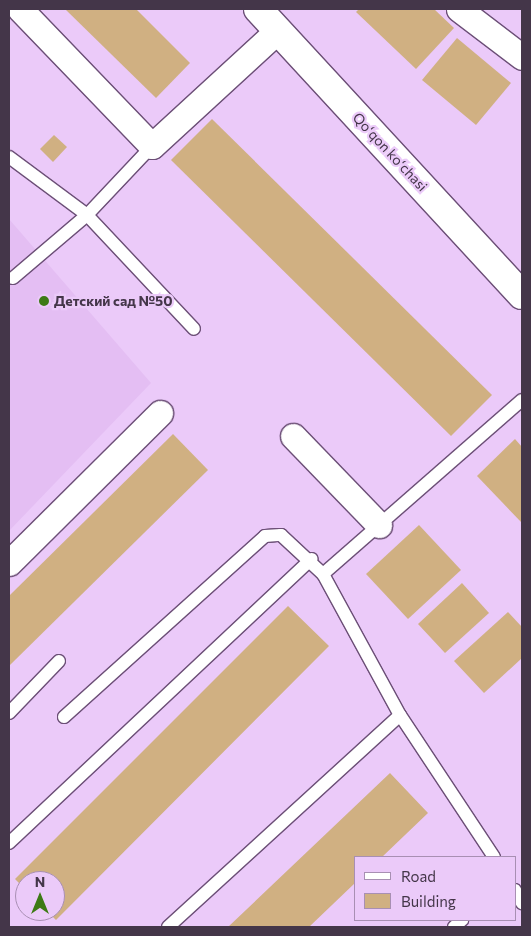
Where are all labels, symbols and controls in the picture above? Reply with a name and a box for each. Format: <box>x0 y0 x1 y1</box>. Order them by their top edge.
street label: Qoʻqon koʻchasi <box>349 109 431 195</box>
place label: Детский сад №50 <box>54 293 173 309</box>
marker: Детский сад №50 <box>38 295 50 307</box>
legend <box>354 856 516 921</box>
text: Road <box>401 867 436 885</box>
north arrow <box>15 871 65 921</box>
text: N <box>35 873 45 890</box>
text: Building <box>401 892 456 910</box>

